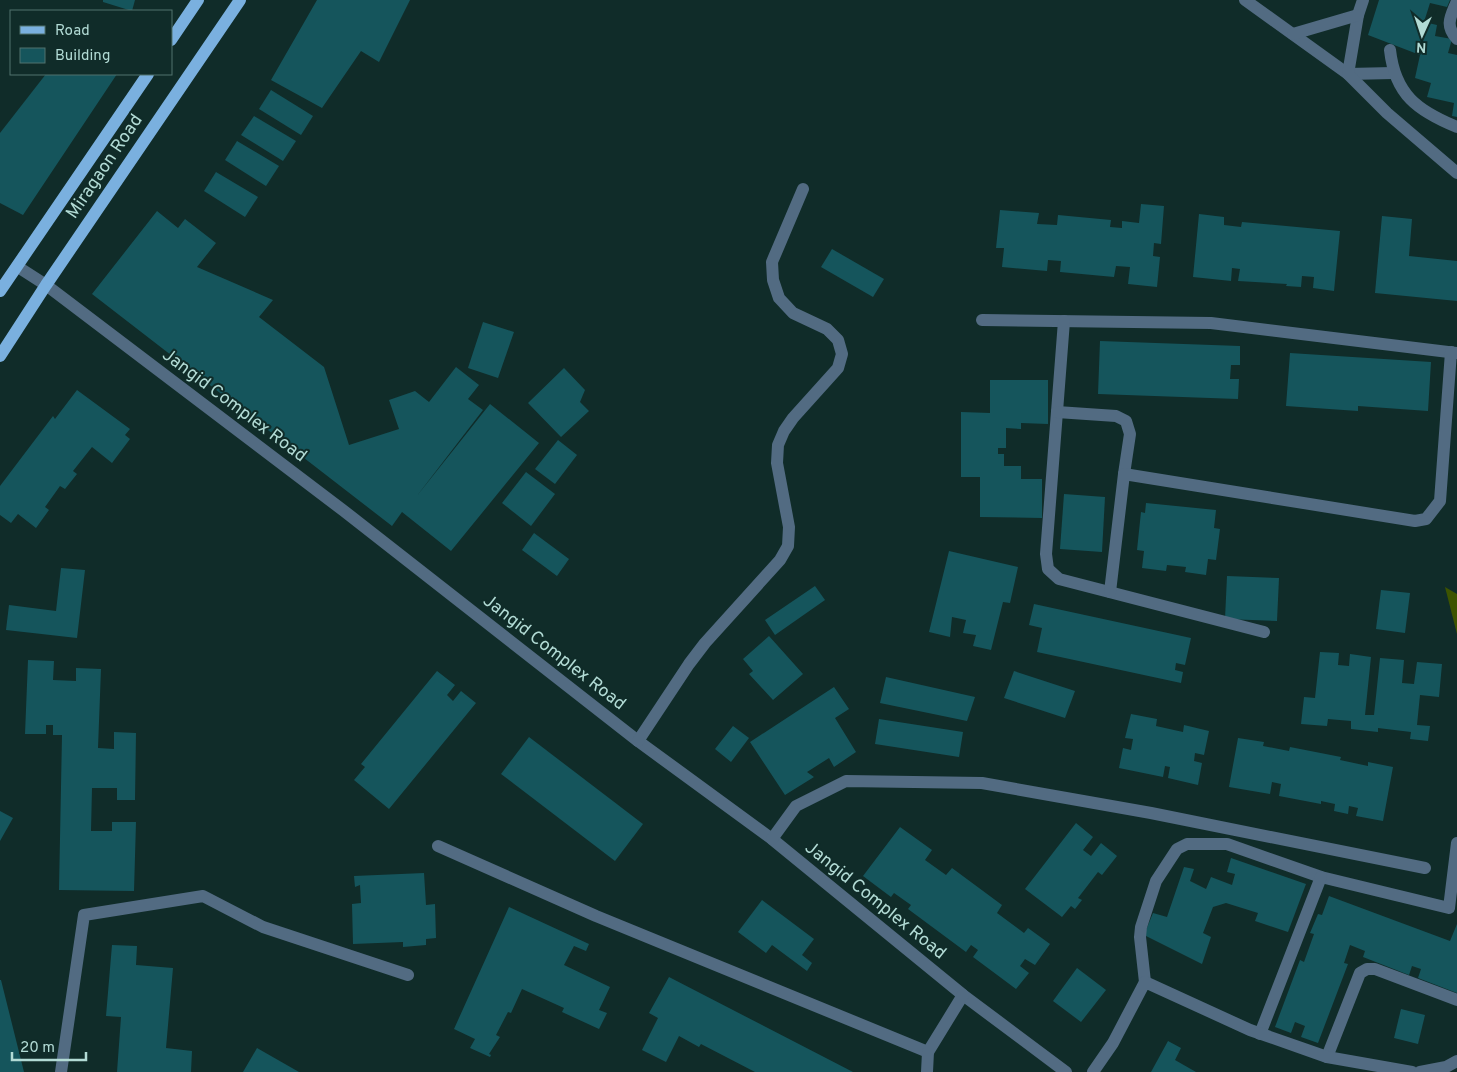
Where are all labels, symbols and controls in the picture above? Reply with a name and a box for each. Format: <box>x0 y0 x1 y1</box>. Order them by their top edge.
legend <box>10 10 172 75</box>
north arrow <box>1397 10 1447 60</box>
text: Road <box>55 22 90 41</box>
text: N <box>1416 38 1427 55</box>
text: Building <box>55 47 110 66</box>
street label: Miragaon Road <box>62 110 148 224</box>
street label: Jangid Complex Road <box>157 344 311 468</box>
street label: Jangid Complex Road <box>478 590 630 716</box>
street label: Jangid Complex Road <box>800 837 950 965</box>
scale bar <box>12 1030 86 1062</box>
text: 20 m <box>20 1039 55 1058</box>

